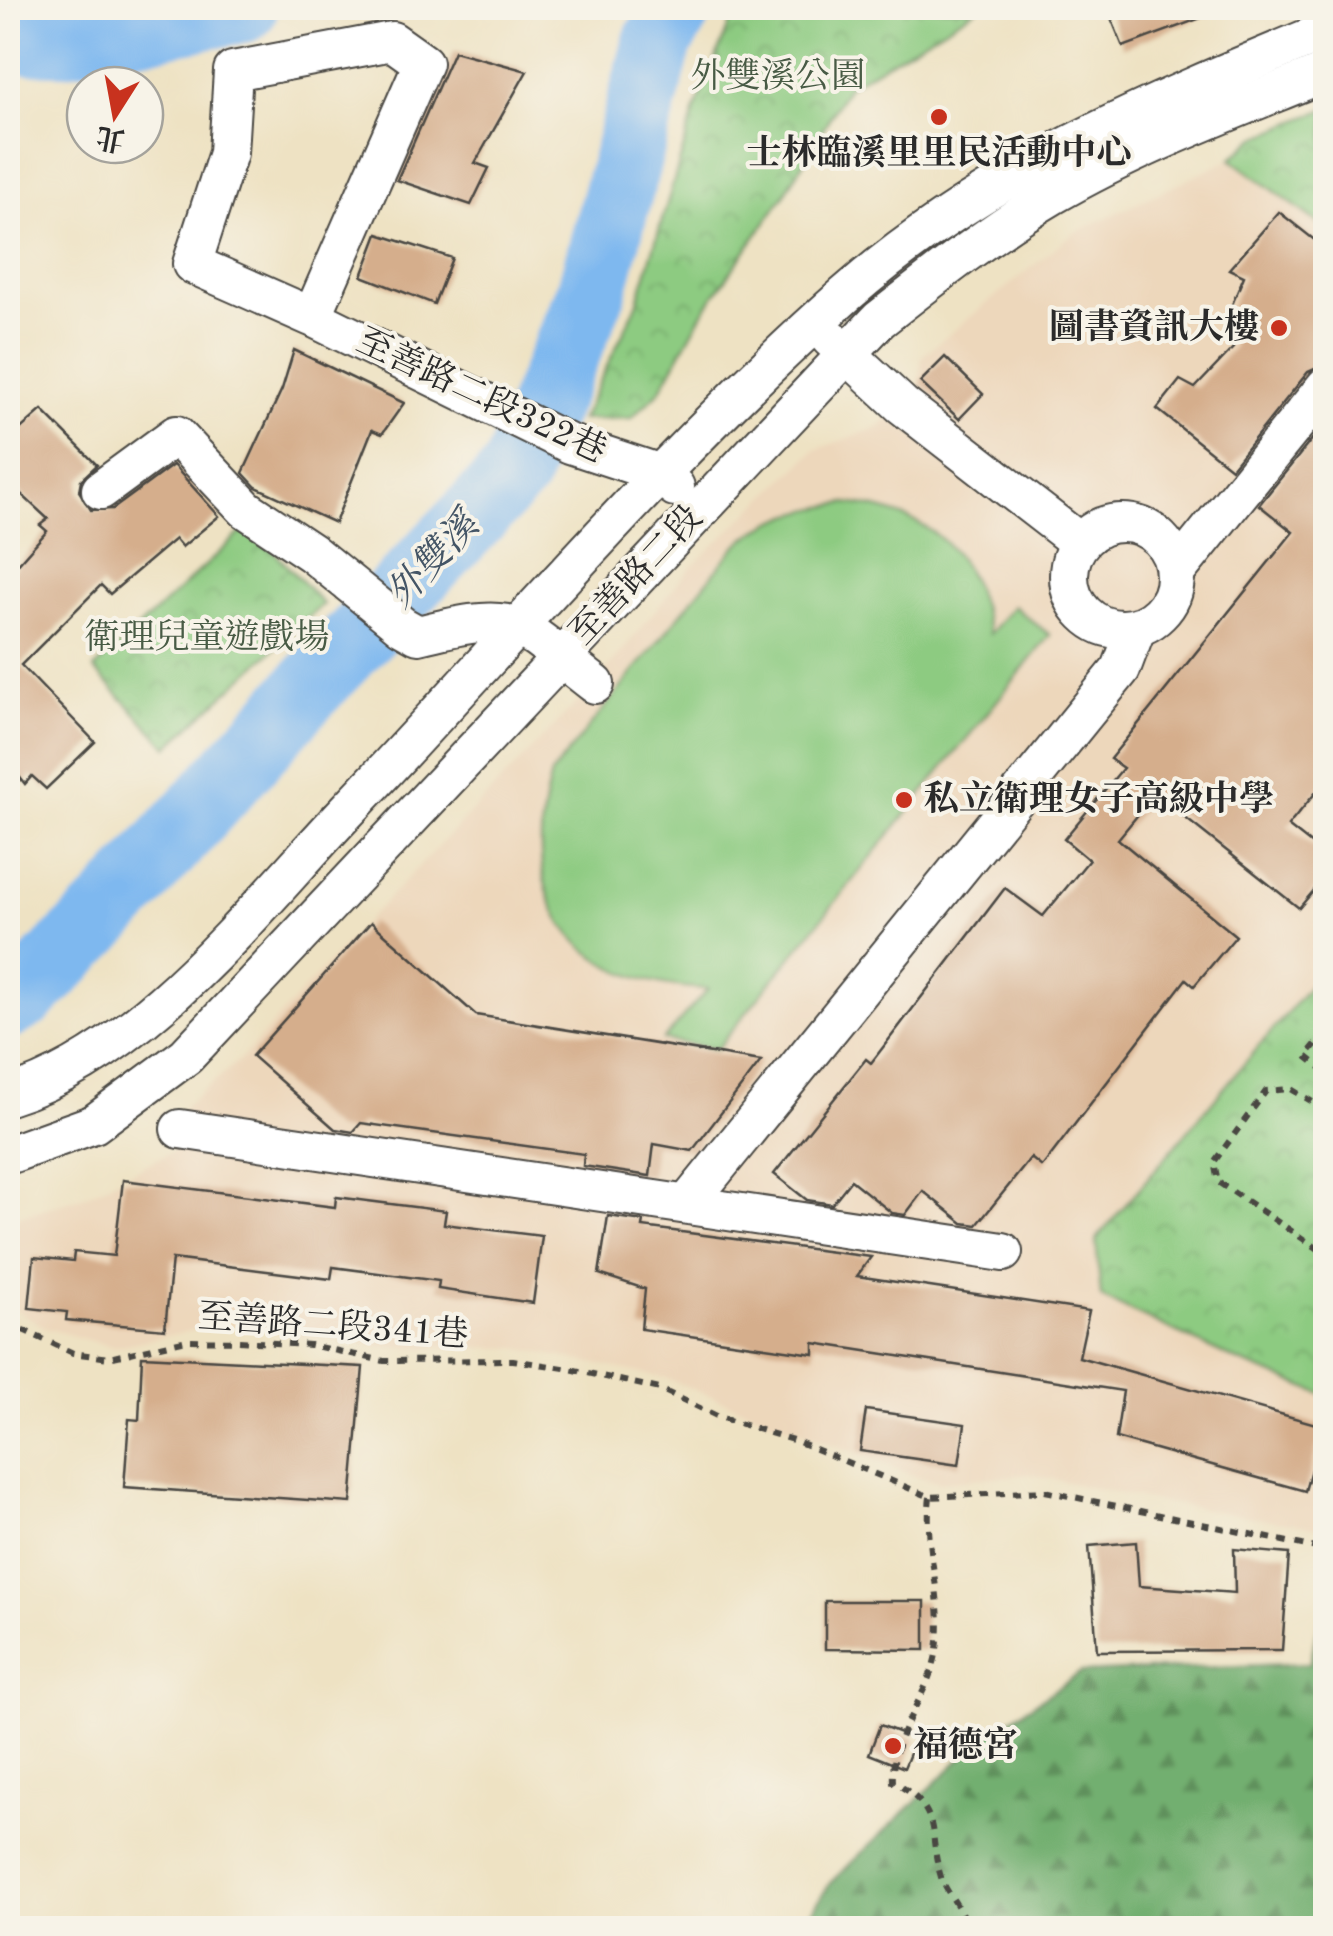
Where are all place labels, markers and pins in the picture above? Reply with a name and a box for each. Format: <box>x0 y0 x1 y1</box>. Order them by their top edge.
marker: 士林臨溪里里民活動中心 <box>928 106 950 128</box>
place label: 士林臨溪里里民活動中心 <box>746 133 1132 172</box>
place label: 圖書資訊大樓 <box>1049 308 1259 346</box>
marker: 圖書資訊大樓 <box>1268 317 1290 339</box>
place label: 私立衛理女子高級中學 <box>924 779 1274 818</box>
marker: 私立衛理女子高級中學 <box>893 789 915 811</box>
place label: 福德宮 <box>913 1725 1018 1764</box>
marker: 福德宮 <box>882 1735 904 1757</box>

